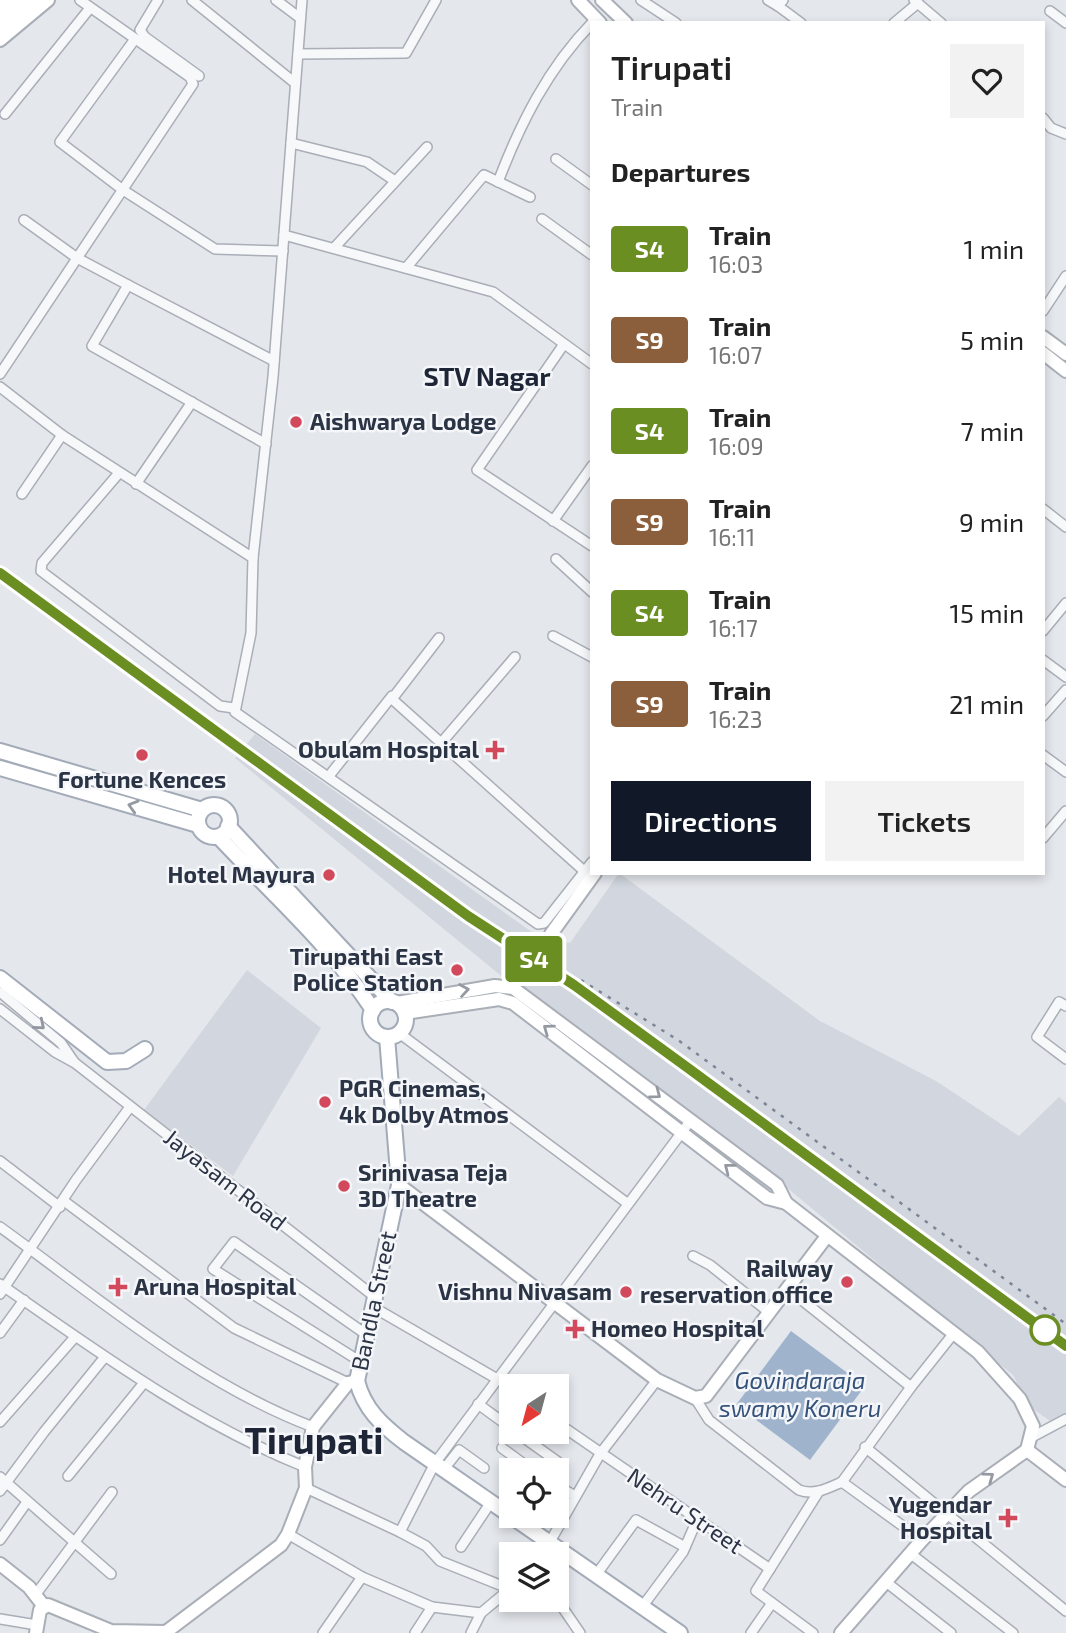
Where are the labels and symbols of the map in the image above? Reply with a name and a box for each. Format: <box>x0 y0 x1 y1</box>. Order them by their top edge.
district label: STV Nagar <box>423 360 551 391</box>
place label: Aishwarya Lodge <box>310 407 497 435</box>
marker: Aishwarya Lodge <box>288 414 304 430</box>
place label: Obulam Hospital <box>298 735 479 763</box>
marker: Obulam Hospital <box>485 740 505 760</box>
marker: Fortune Kences <box>134 747 150 763</box>
place label: Fortune Kences <box>58 765 226 793</box>
one-way arrow <box>127 800 139 815</box>
place label: Hotel Mayura <box>168 860 315 888</box>
marker: Hotel Mayura <box>321 867 337 883</box>
line badge: S4 <box>503 936 566 982</box>
place label: Tirupathi East Police Station <box>290 942 443 996</box>
marker: Tirupathi East Police Station <box>449 962 465 978</box>
one-way arrow <box>458 983 470 998</box>
one-way arrow <box>31 1017 44 1029</box>
one-way arrow <box>544 1025 556 1038</box>
place label: PGR Cinemas, 4k Dolby Atmos <box>339 1074 509 1128</box>
one-way arrow <box>648 1085 660 1098</box>
marker: PGR Cinemas, 4k Dolby Atmos <box>317 1094 333 1110</box>
street label: Jayasam Road <box>159 1123 292 1236</box>
place label: Srinivasa Teja 3D Theatre <box>358 1158 508 1212</box>
one-way arrow <box>724 1164 736 1177</box>
marker: Srinivasa Teja 3D Theatre <box>336 1178 352 1194</box>
street label: Bandla Street <box>345 1228 402 1373</box>
place label: Railway reservation office <box>640 1254 833 1308</box>
place label: Aruna Hospital <box>134 1272 297 1300</box>
marker: Railway reservation office <box>839 1274 855 1290</box>
marker: Aruna Hospital <box>108 1277 128 1297</box>
place label: Vishnu Nivasam <box>438 1277 612 1305</box>
marker: Vishnu Nivasam <box>618 1284 634 1300</box>
place label: Homeo Hospital <box>591 1314 765 1342</box>
unlabelled marker <box>1030 1315 1060 1345</box>
marker: Homeo Hospital <box>565 1319 585 1339</box>
water label: Govindaraja swamy Koneru <box>719 1365 881 1422</box>
north arrow <box>499 1374 569 1444</box>
district label: Tirupati <box>245 1417 383 1461</box>
street label: Nehru Street <box>622 1461 749 1559</box>
one-way arrow <box>981 1473 994 1485</box>
place label: Yugendar Hospital <box>889 1490 992 1544</box>
marker: Yugendar Hospital <box>998 1508 1018 1528</box>

